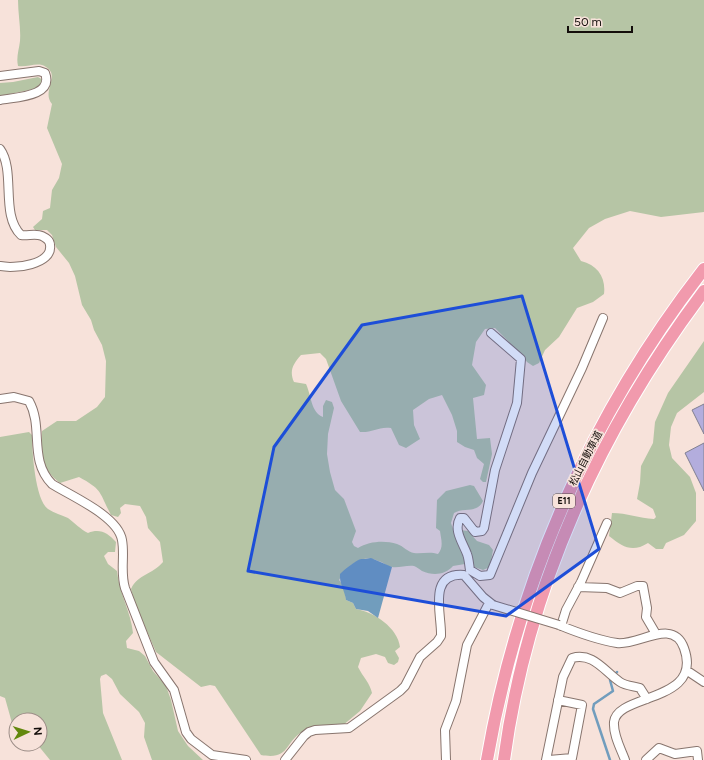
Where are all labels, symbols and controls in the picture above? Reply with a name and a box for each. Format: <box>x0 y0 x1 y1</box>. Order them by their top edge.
scale bar <box>568 8 632 34</box>
text: 50 m <box>574 15 602 29</box>
street label: 松山自動車道 <box>566 429 605 488</box>
road number: E11 <box>553 494 575 508</box>
north arrow <box>8 712 48 752</box>
text: N <box>31 727 44 736</box>

